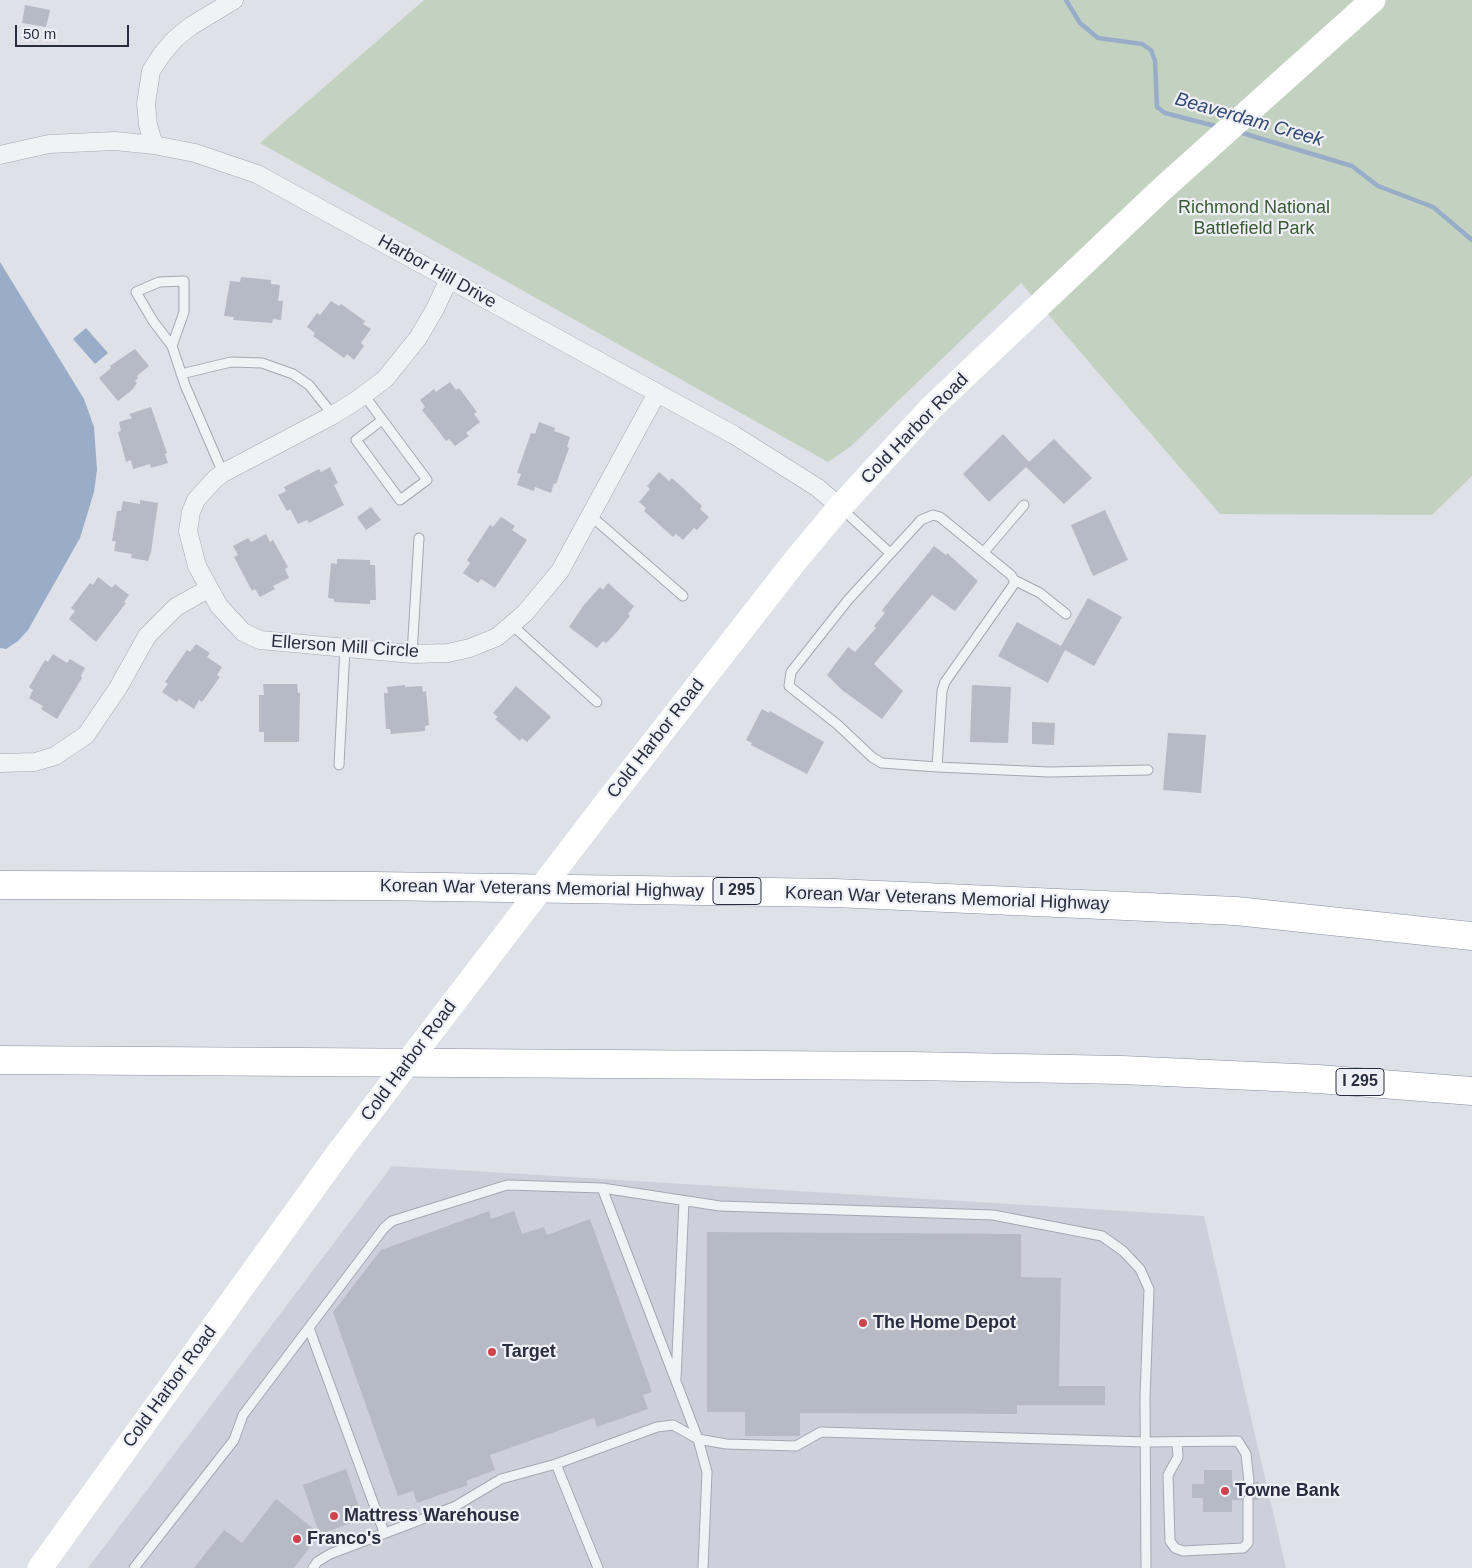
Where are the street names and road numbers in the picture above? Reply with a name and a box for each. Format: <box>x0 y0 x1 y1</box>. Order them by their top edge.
street label: Harbor Hill Drive <box>374 231 500 313</box>
street label: Cold Harbor Road <box>857 369 973 489</box>
street label: Ellerson Mill Circle <box>270 631 420 663</box>
street label: Cold Harbor Road <box>603 675 709 803</box>
street label: Korean War Veterans Memorial Highway <box>380 875 704 903</box>
road number: I 295 <box>713 878 761 904</box>
street label: Korean War Veterans Memorial Highway <box>784 883 1110 915</box>
street label: Cold Harbor Road <box>357 997 461 1125</box>
road number: I 295 <box>1336 1068 1384 1096</box>
street label: Cold Harbor Road <box>119 1322 221 1452</box>

